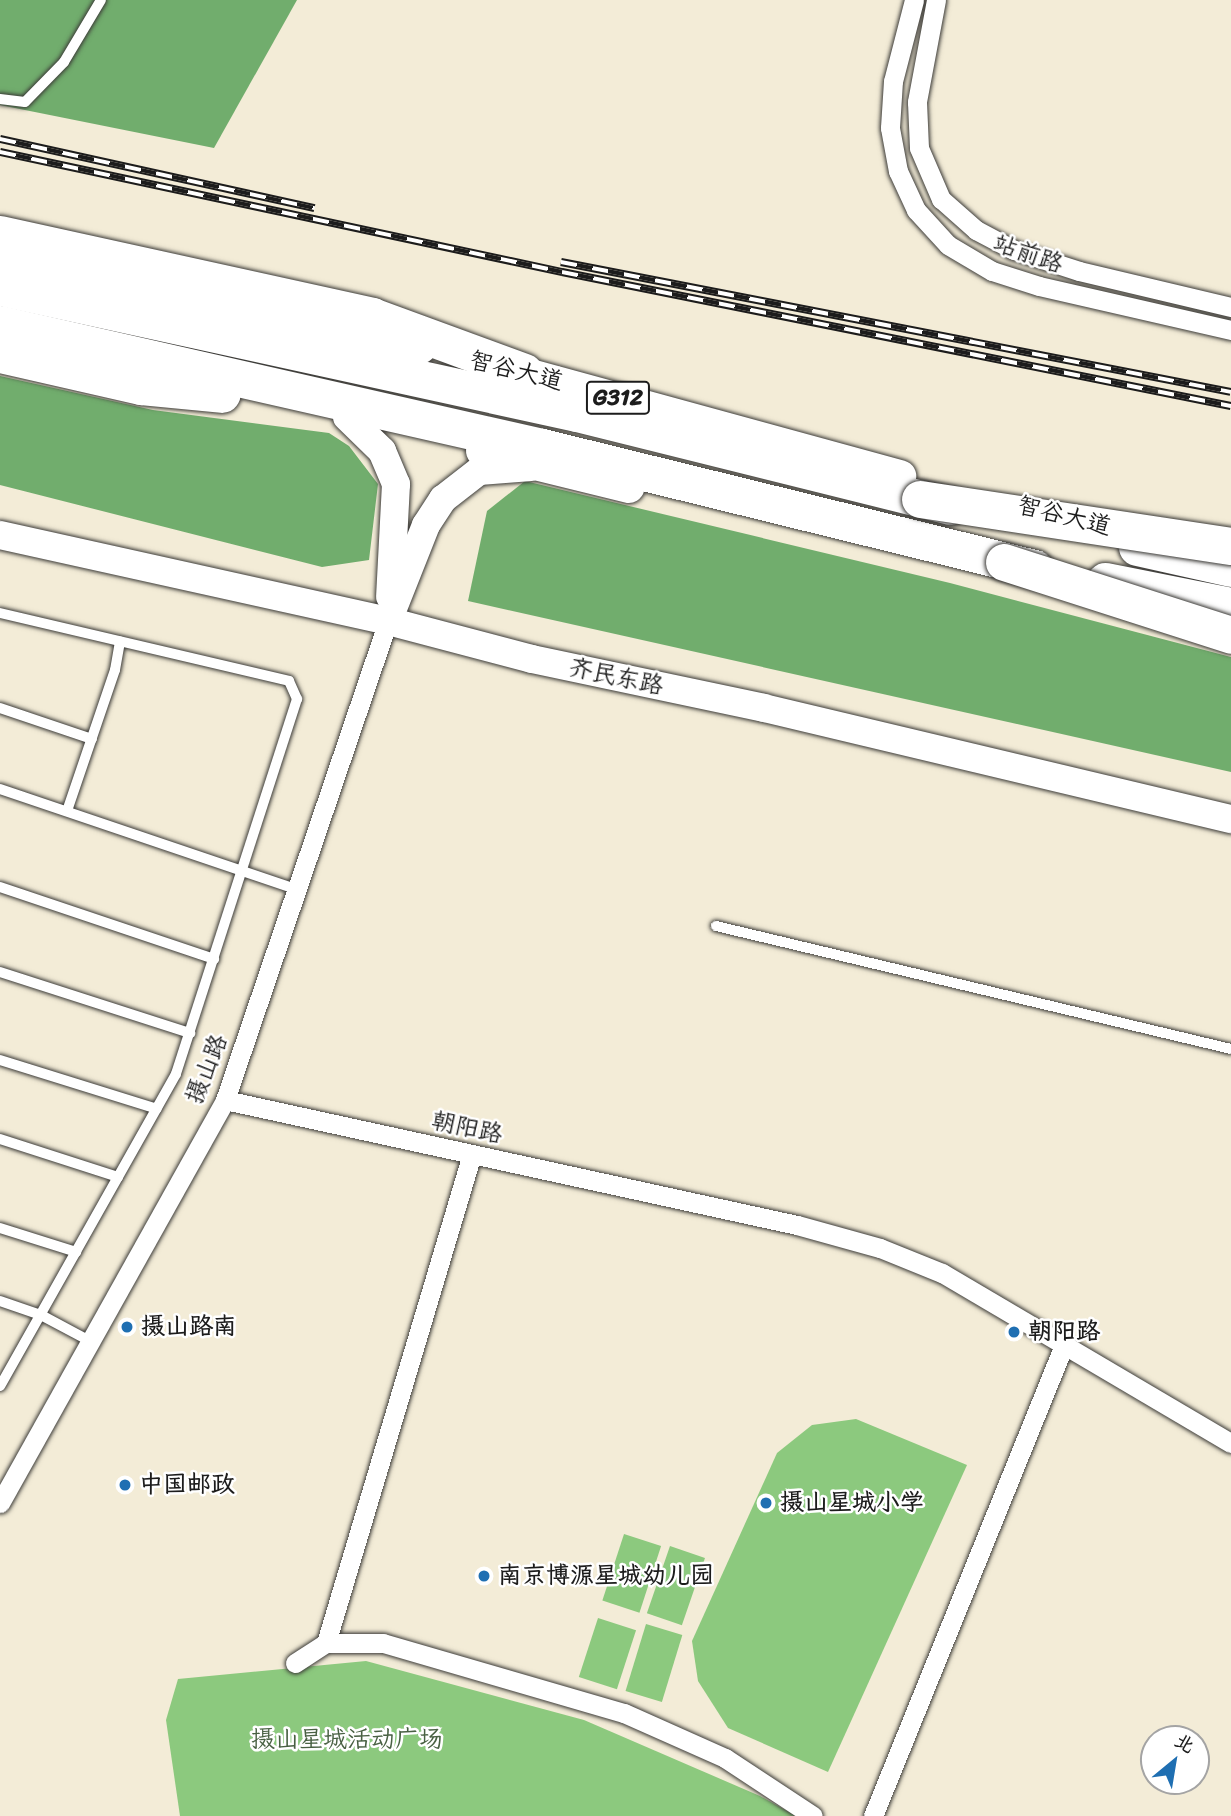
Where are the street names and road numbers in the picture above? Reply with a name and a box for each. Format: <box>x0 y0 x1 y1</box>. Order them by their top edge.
street label: 站前路 <box>989 229 1067 279</box>
street label: 智谷大道 <box>466 345 566 397</box>
road number: G312 <box>585 378 651 418</box>
street label: 智谷大道 <box>1014 490 1114 542</box>
street label: 齐民东路 <box>566 653 666 701</box>
street label: 摄山路 <box>180 1030 234 1108</box>
street label: 朝阳路 <box>429 1106 505 1150</box>

